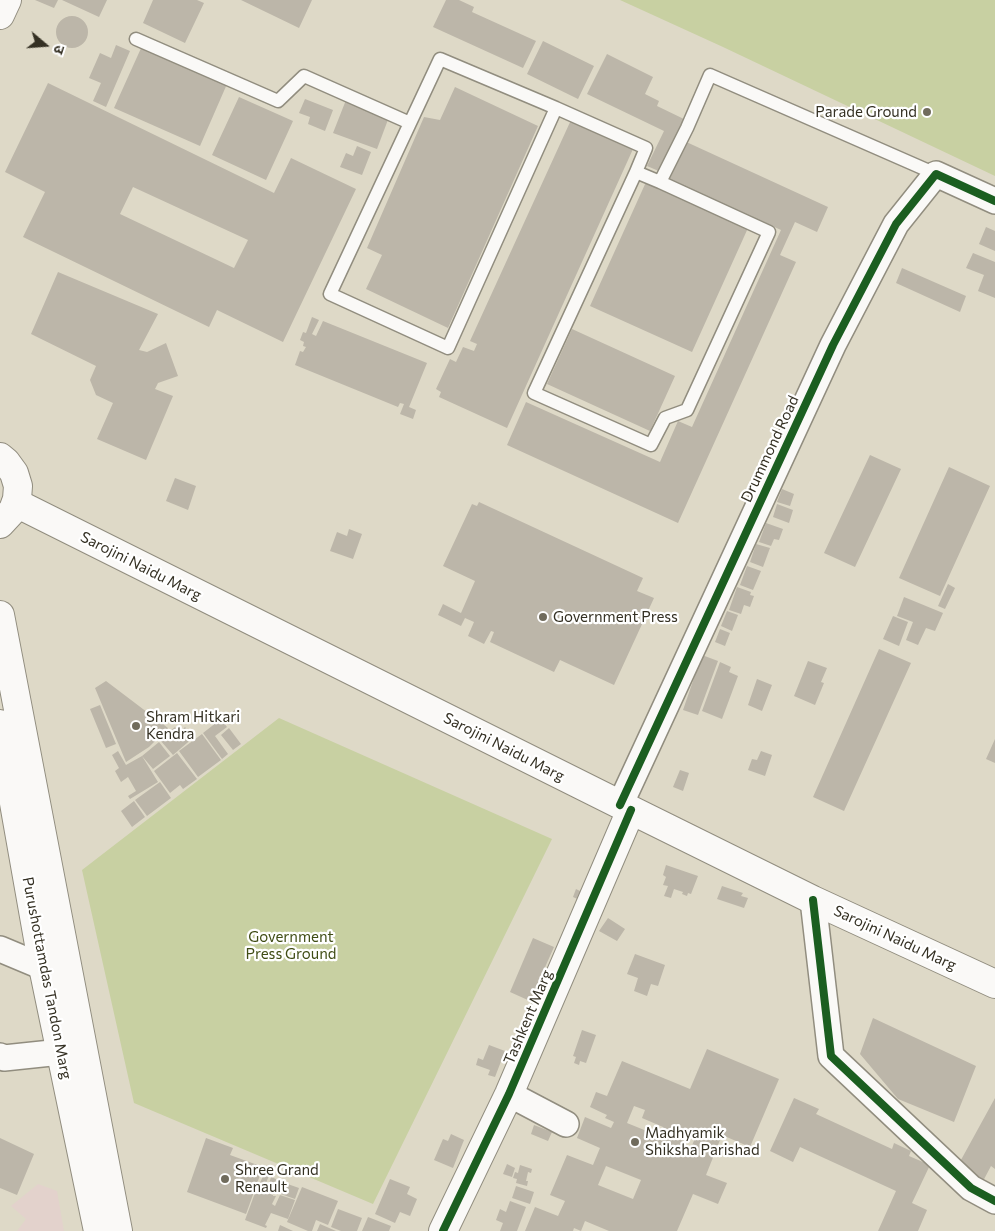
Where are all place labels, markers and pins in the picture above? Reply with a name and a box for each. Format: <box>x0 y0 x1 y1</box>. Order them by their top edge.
place label: Parade Ground <box>815 103 917 121</box>
marker: Parade Ground <box>921 106 933 118</box>
place label: Government Press <box>553 608 678 626</box>
marker: Government Press <box>537 611 549 623</box>
place label: Shram Hitkari Kendra <box>146 708 240 743</box>
marker: Shram Hitkari Kendra <box>130 720 142 732</box>
place label: Madhyamik Shiksha Parishad <box>645 1124 760 1159</box>
marker: Madhyamik Shiksha Parishad <box>629 1136 641 1148</box>
place label: Shree Grand Renault <box>235 1161 319 1196</box>
marker: Shree Grand Renault <box>219 1173 231 1185</box>

